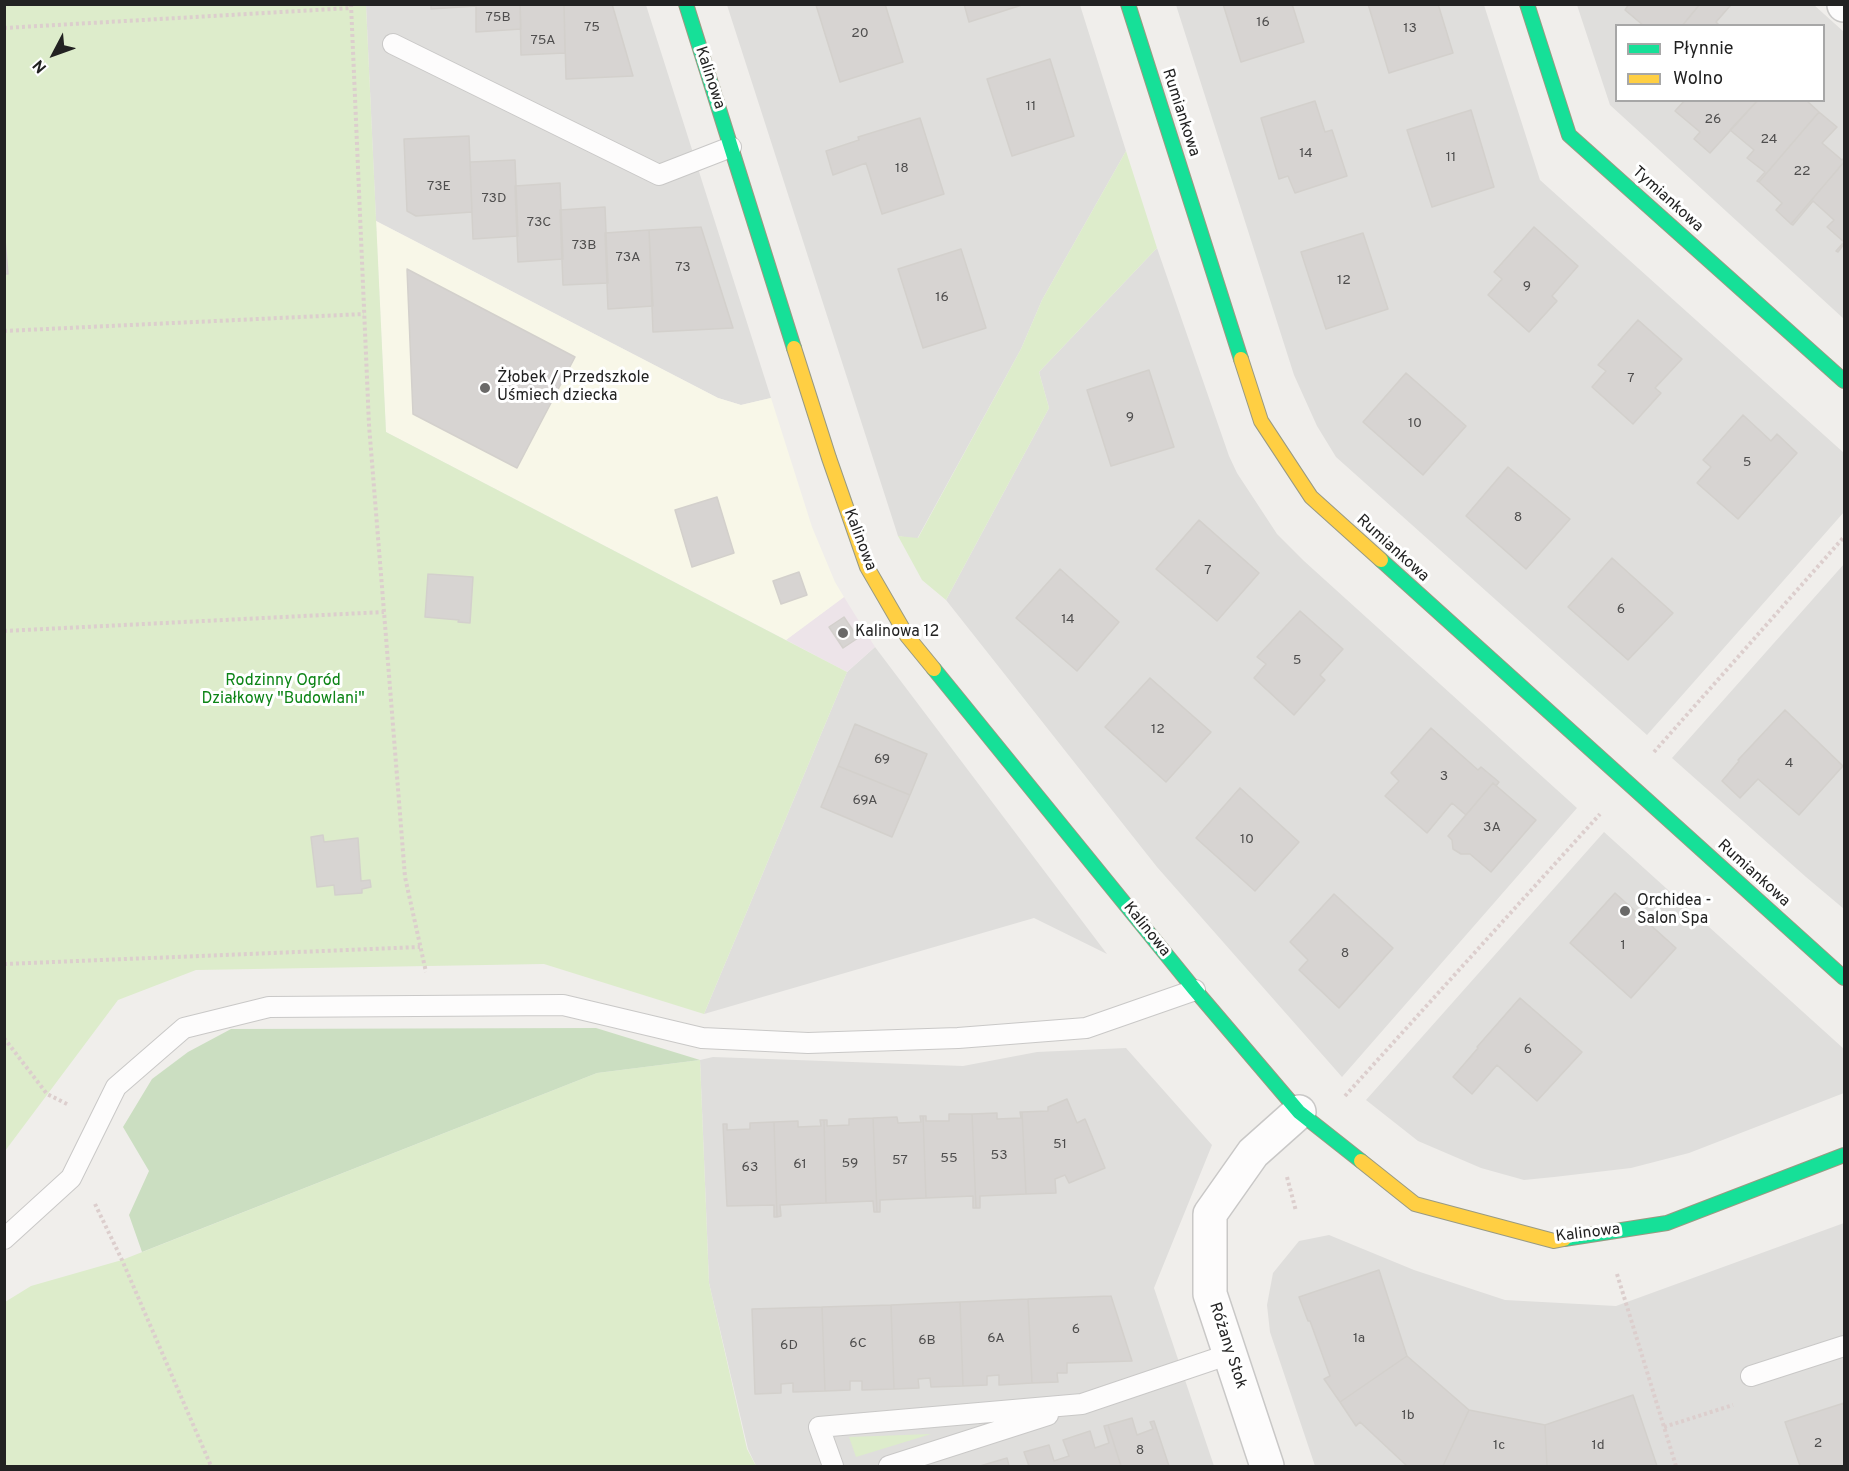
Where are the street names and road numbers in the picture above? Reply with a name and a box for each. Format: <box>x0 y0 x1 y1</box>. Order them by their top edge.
street label: Kalinowa <box>690 44 728 112</box>
street label: Rumiankowa <box>1157 67 1203 159</box>
street label: Tymiankowa <box>1627 163 1707 237</box>
street label: Kalinowa <box>838 506 880 574</box>
street label: Rumiankowa <box>1352 511 1432 587</box>
street label: Rumiankowa <box>1713 836 1793 912</box>
street label: Kalinowa <box>1118 899 1174 961</box>
street label: Kalinowa <box>1555 1221 1621 1247</box>
street label: Różany Stok <box>1204 1300 1250 1392</box>

